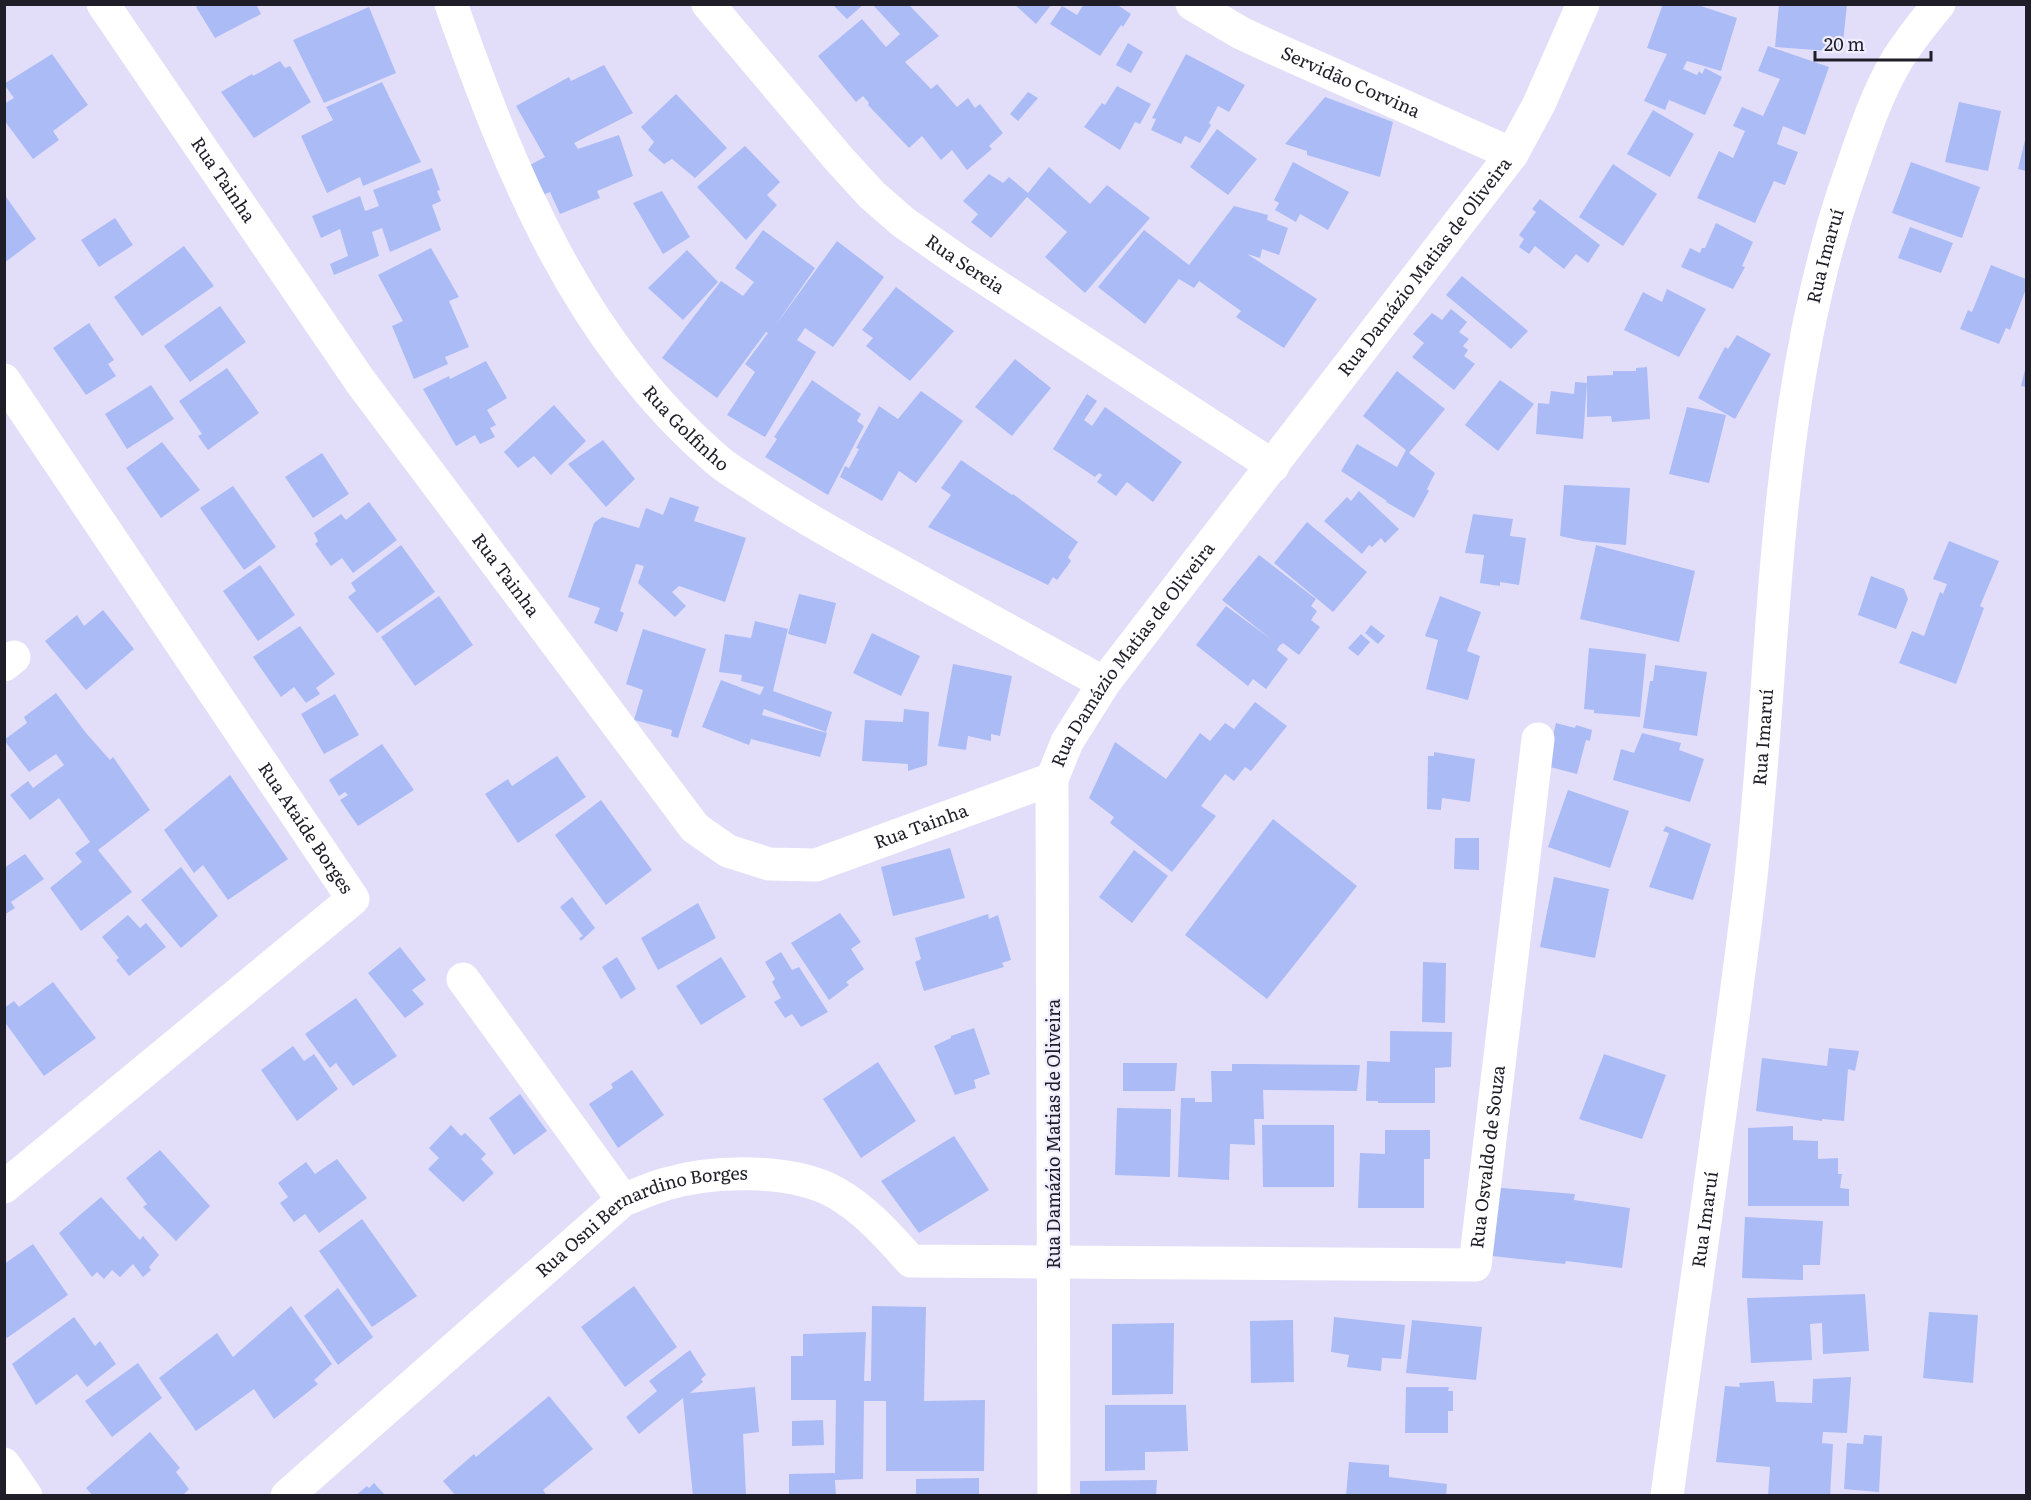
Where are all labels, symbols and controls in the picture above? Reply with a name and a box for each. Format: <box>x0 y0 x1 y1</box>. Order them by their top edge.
scale bar <box>1815 24 1930 62</box>
text: 20 m <box>1824 30 1865 57</box>
street label: Servidão Corvina <box>1277 38 1425 124</box>
street label: Rua Tainha <box>185 131 263 228</box>
street label: Rua Damázio Matias de Oliveira <box>1330 150 1517 381</box>
street label: Rua Imaruí <box>1799 205 1850 306</box>
street label: Rua Sereia <box>921 227 1011 300</box>
street label: Rua Golfinho <box>637 379 736 477</box>
street label: Rua Tainha <box>467 527 547 622</box>
street label: Rua Damázio Matias de Oliveira <box>1043 535 1220 771</box>
street label: Rua Imaruí <box>1745 688 1779 787</box>
street label: Rua Ataíde Borges <box>252 756 361 899</box>
street label: Rua Tainha <box>870 796 972 855</box>
street label: Rua Damázio Matias de Oliveira <box>1039 999 1066 1269</box>
street label: Rua Osvaldo de Souza <box>1462 1063 1511 1250</box>
street label: Rua Osni Bernardino Borges <box>529 1159 748 1283</box>
street label: Rua Imaruí <box>1684 1169 1724 1269</box>

